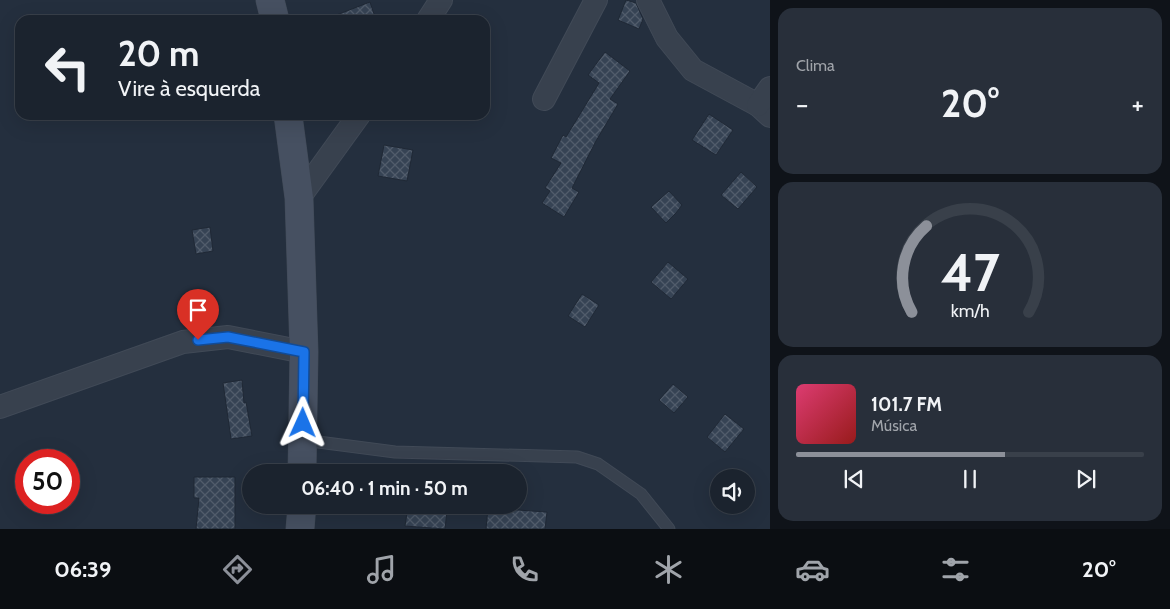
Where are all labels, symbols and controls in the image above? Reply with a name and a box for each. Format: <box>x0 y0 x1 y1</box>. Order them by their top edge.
text: 20 m <box>118 32 200 75</box>
icon: left <box>35 35 100 100</box>
text: Clima <box>796 56 835 75</box>
text: Vire à esquerda <box>118 75 260 102</box>
text: 20° <box>941 80 999 127</box>
text: − <box>796 87 808 121</box>
text: + <box>1132 87 1144 121</box>
text: 47 <box>941 241 1000 304</box>
pin <box>177 289 219 340</box>
icon: arrive <box>184 296 212 324</box>
text: km/h <box>950 300 990 321</box>
text: 101.7 FM <box>871 393 942 416</box>
position arrow <box>276 396 328 448</box>
text: Música <box>871 416 917 435</box>
speed limit sign: 50 <box>15 449 80 514</box>
icon: previous <box>840 465 868 493</box>
icon: pause <box>956 465 984 493</box>
icon: next <box>1072 465 1100 493</box>
map controls <box>710 469 755 514</box>
button: sound <box>710 469 755 514</box>
text: 06:40 · 1 min · 50 m <box>301 477 468 500</box>
icon: directions <box>220 552 255 587</box>
icon: music <box>364 552 399 587</box>
icon: phone <box>507 552 542 587</box>
icon: climate <box>651 552 686 587</box>
icon: car <box>795 552 830 587</box>
icon: filters <box>938 552 973 587</box>
text: 06:39 <box>54 556 111 583</box>
text: 20° <box>1082 556 1116 583</box>

